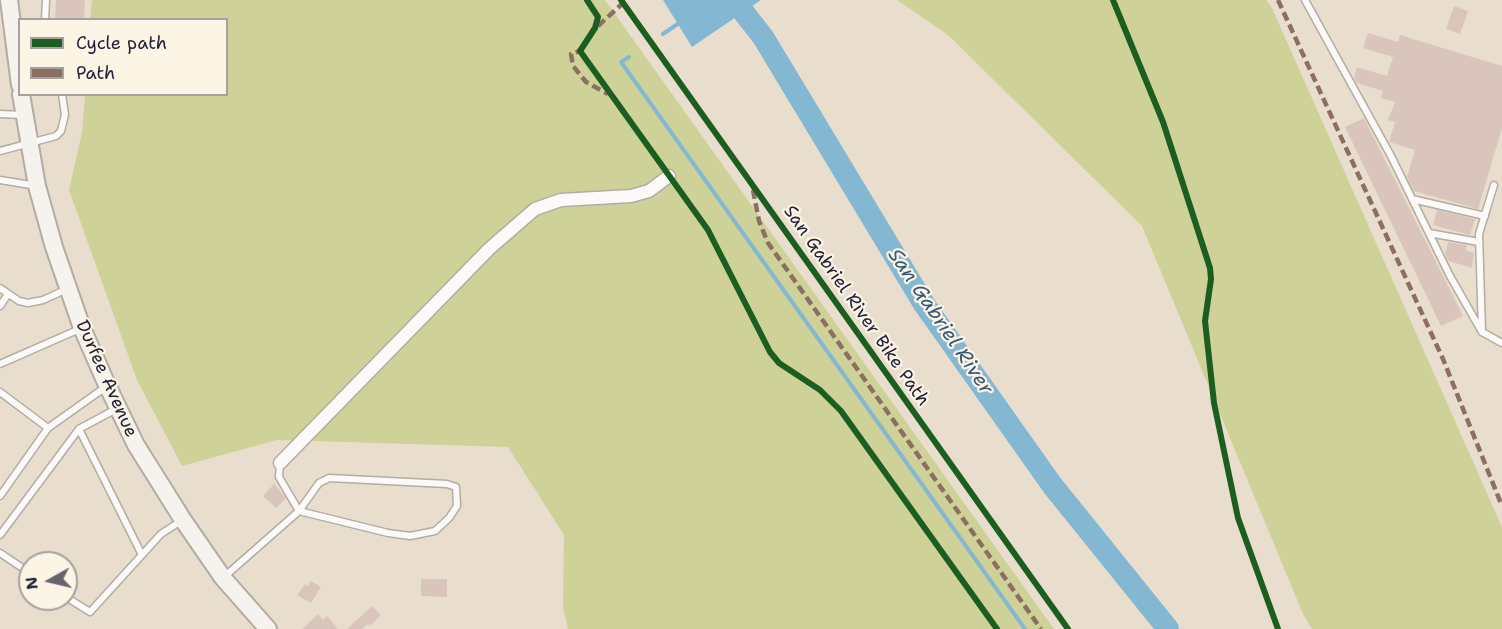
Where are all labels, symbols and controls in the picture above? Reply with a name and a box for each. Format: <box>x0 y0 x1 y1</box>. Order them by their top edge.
legend <box>18 18 228 96</box>
text: Cycle path <box>76 31 167 55</box>
text: Path <box>76 61 115 85</box>
street label: San Gabriel River Bike Path <box>778 202 934 410</box>
water label: San Gabriel River <box>882 244 998 400</box>
street label: Durfee Avenue <box>71 317 141 441</box>
north arrow <box>18 551 78 611</box>
text: N <box>20 576 43 591</box>

